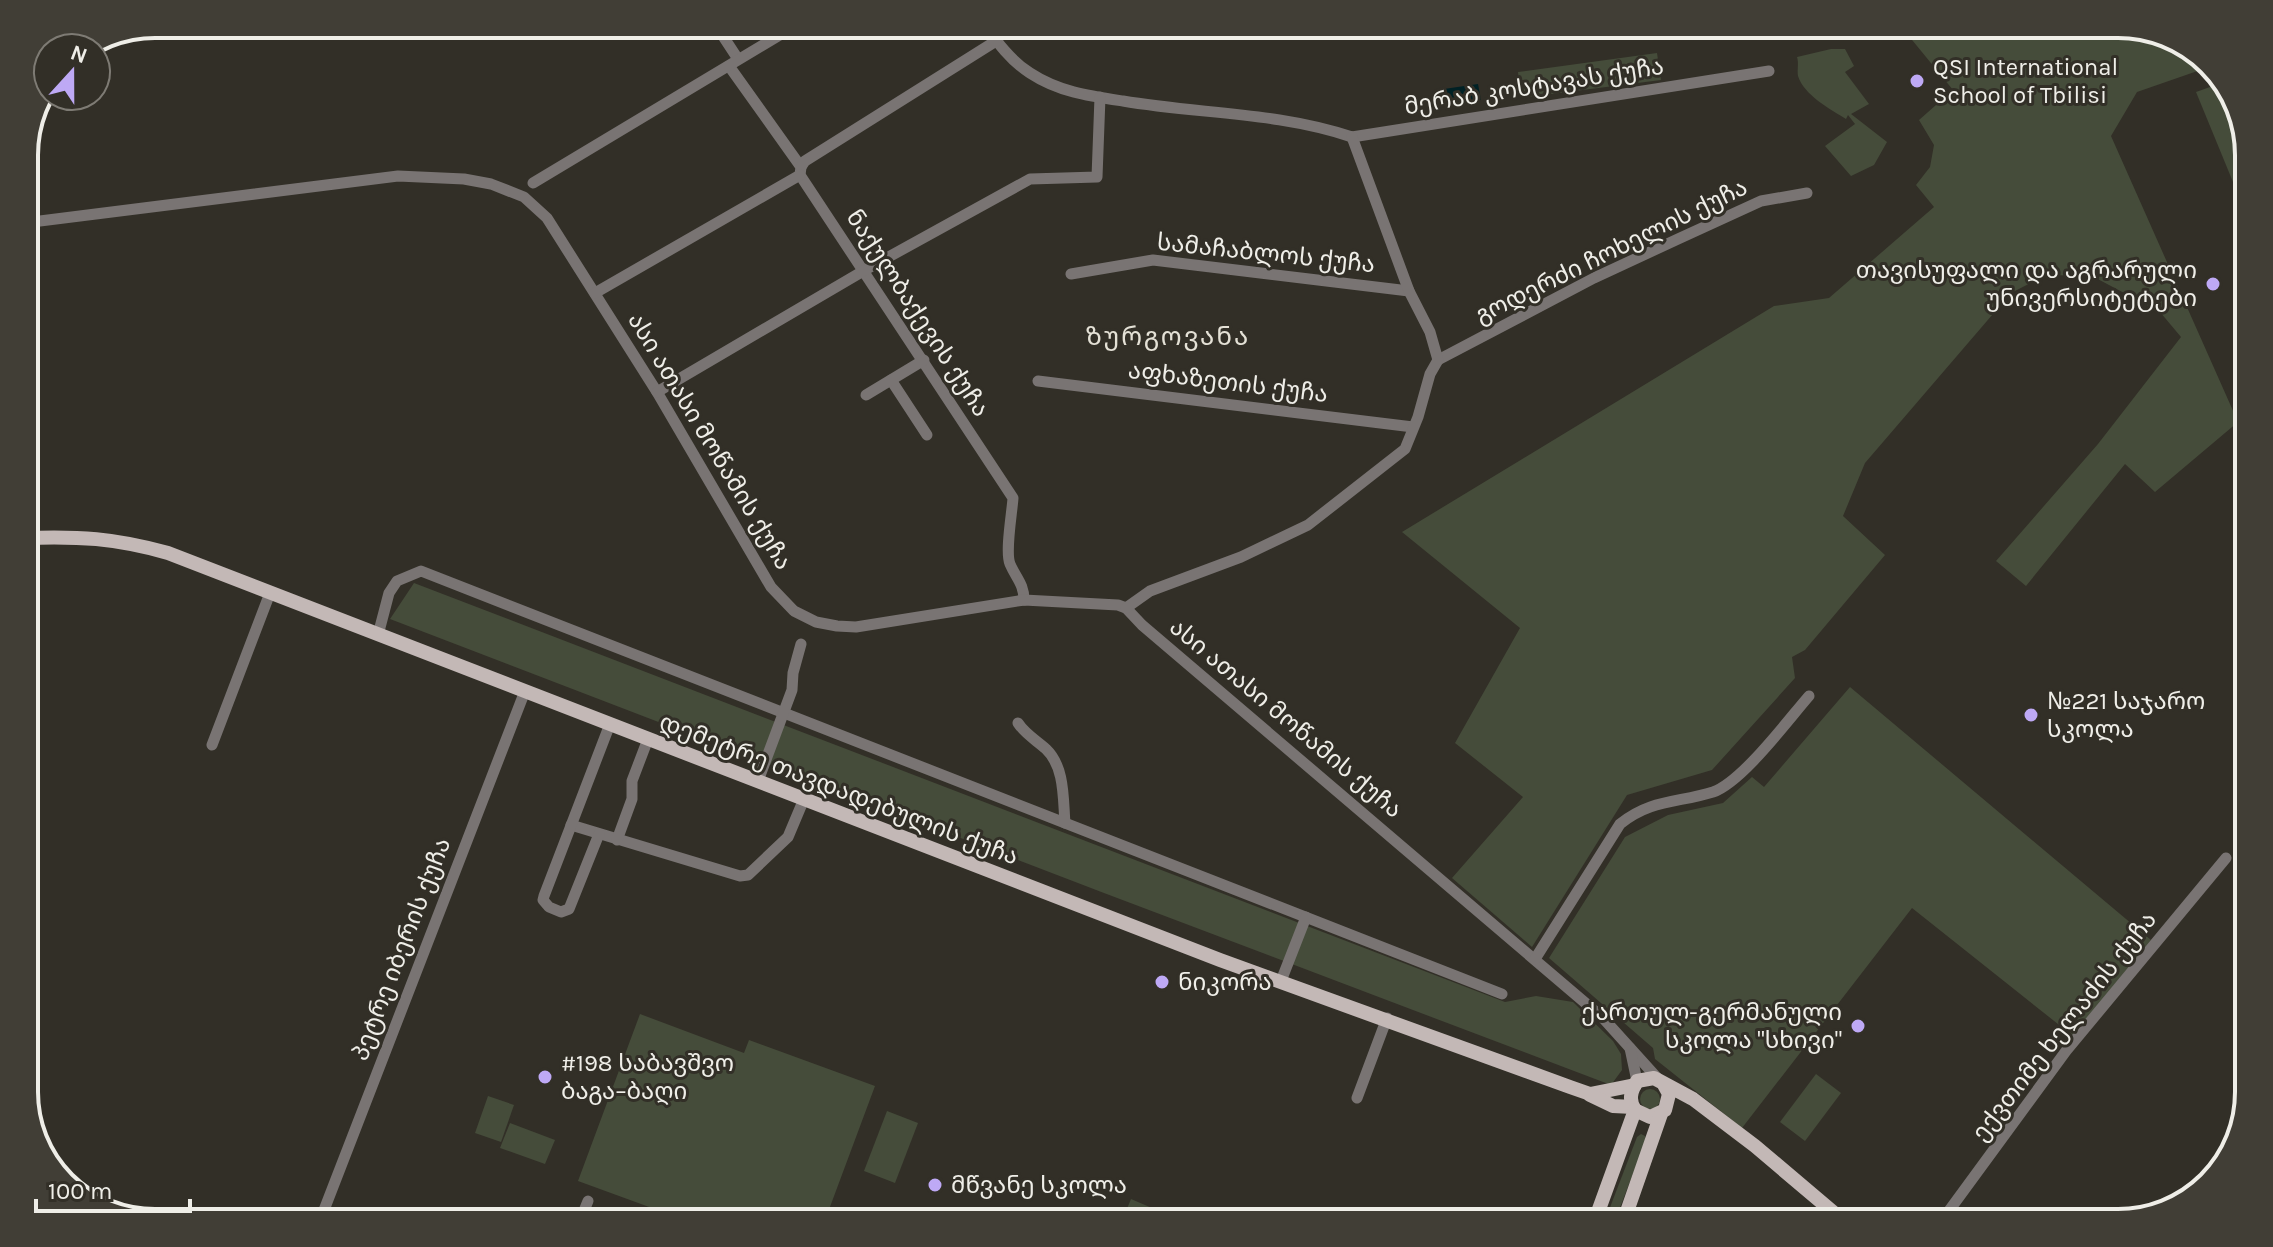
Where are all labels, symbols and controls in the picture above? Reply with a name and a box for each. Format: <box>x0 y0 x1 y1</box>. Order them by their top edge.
north arrow <box>32 32 112 112</box>
text: N <box>67 39 91 69</box>
street label: მერაბ კოსტავას ქუჩა <box>1402 52 1666 120</box>
place label: QSI International School of Tbilisi <box>1933 53 2118 109</box>
marker: QSI International School of Tbilisi <box>1908 72 1926 90</box>
street label: გოდერძი ჩოხელის ქუჩა <box>1470 173 1752 329</box>
street label: ნაქულბაქევის ქუჩა <box>841 204 995 422</box>
street label: სამაჩაბლოს ქუჩა <box>1156 228 1376 278</box>
place label: თავისუფალი და აგრარული უნივერსიტეტები <box>1856 256 2197 312</box>
marker: თავისუფალი და აგრარული უნივერსიტეტები <box>2204 275 2222 293</box>
street label: ასი ათასი მოწამის ქუჩა <box>622 307 798 575</box>
district label: ზურგოვანა <box>1086 321 1250 352</box>
street label: აფხაზეთის ქუჩა <box>1127 356 1329 408</box>
street label: ასი ათასი მოწამის ქუჩა <box>1164 613 1408 823</box>
place label: №221 საჯარო სკოლა <box>2047 687 2205 743</box>
marker: №221 საჯარო სკოლა <box>2022 706 2040 724</box>
street label: დემეტრე თავდადებულის ქუჩა <box>656 707 1022 871</box>
street label: პეტრე იბერის ქუჩა <box>346 834 456 1064</box>
street label: ექვთიმე ხელაძის ქუჩა <box>1966 906 2162 1146</box>
place label: ნიკორა <box>1178 968 1272 996</box>
marker: ნიკორა <box>1153 973 1171 991</box>
place label: ქართულ-გერმანული სკოლა "სხივი" <box>1581 998 1842 1054</box>
marker: ქართულ-გერმანული სკოლა "სხივი" <box>1849 1017 1867 1035</box>
place label: #198 საბავშვო ბაგა–ბაღი <box>561 1049 734 1106</box>
marker: #198 საბავშვო ბაგა–ბაღი <box>536 1068 554 1086</box>
scale bar <box>36 1163 190 1213</box>
place label: მწვანე სკოლა <box>951 1171 1127 1199</box>
marker: მწვანე სკოლა <box>926 1176 944 1194</box>
text: 100 m <box>48 1177 113 1205</box>

